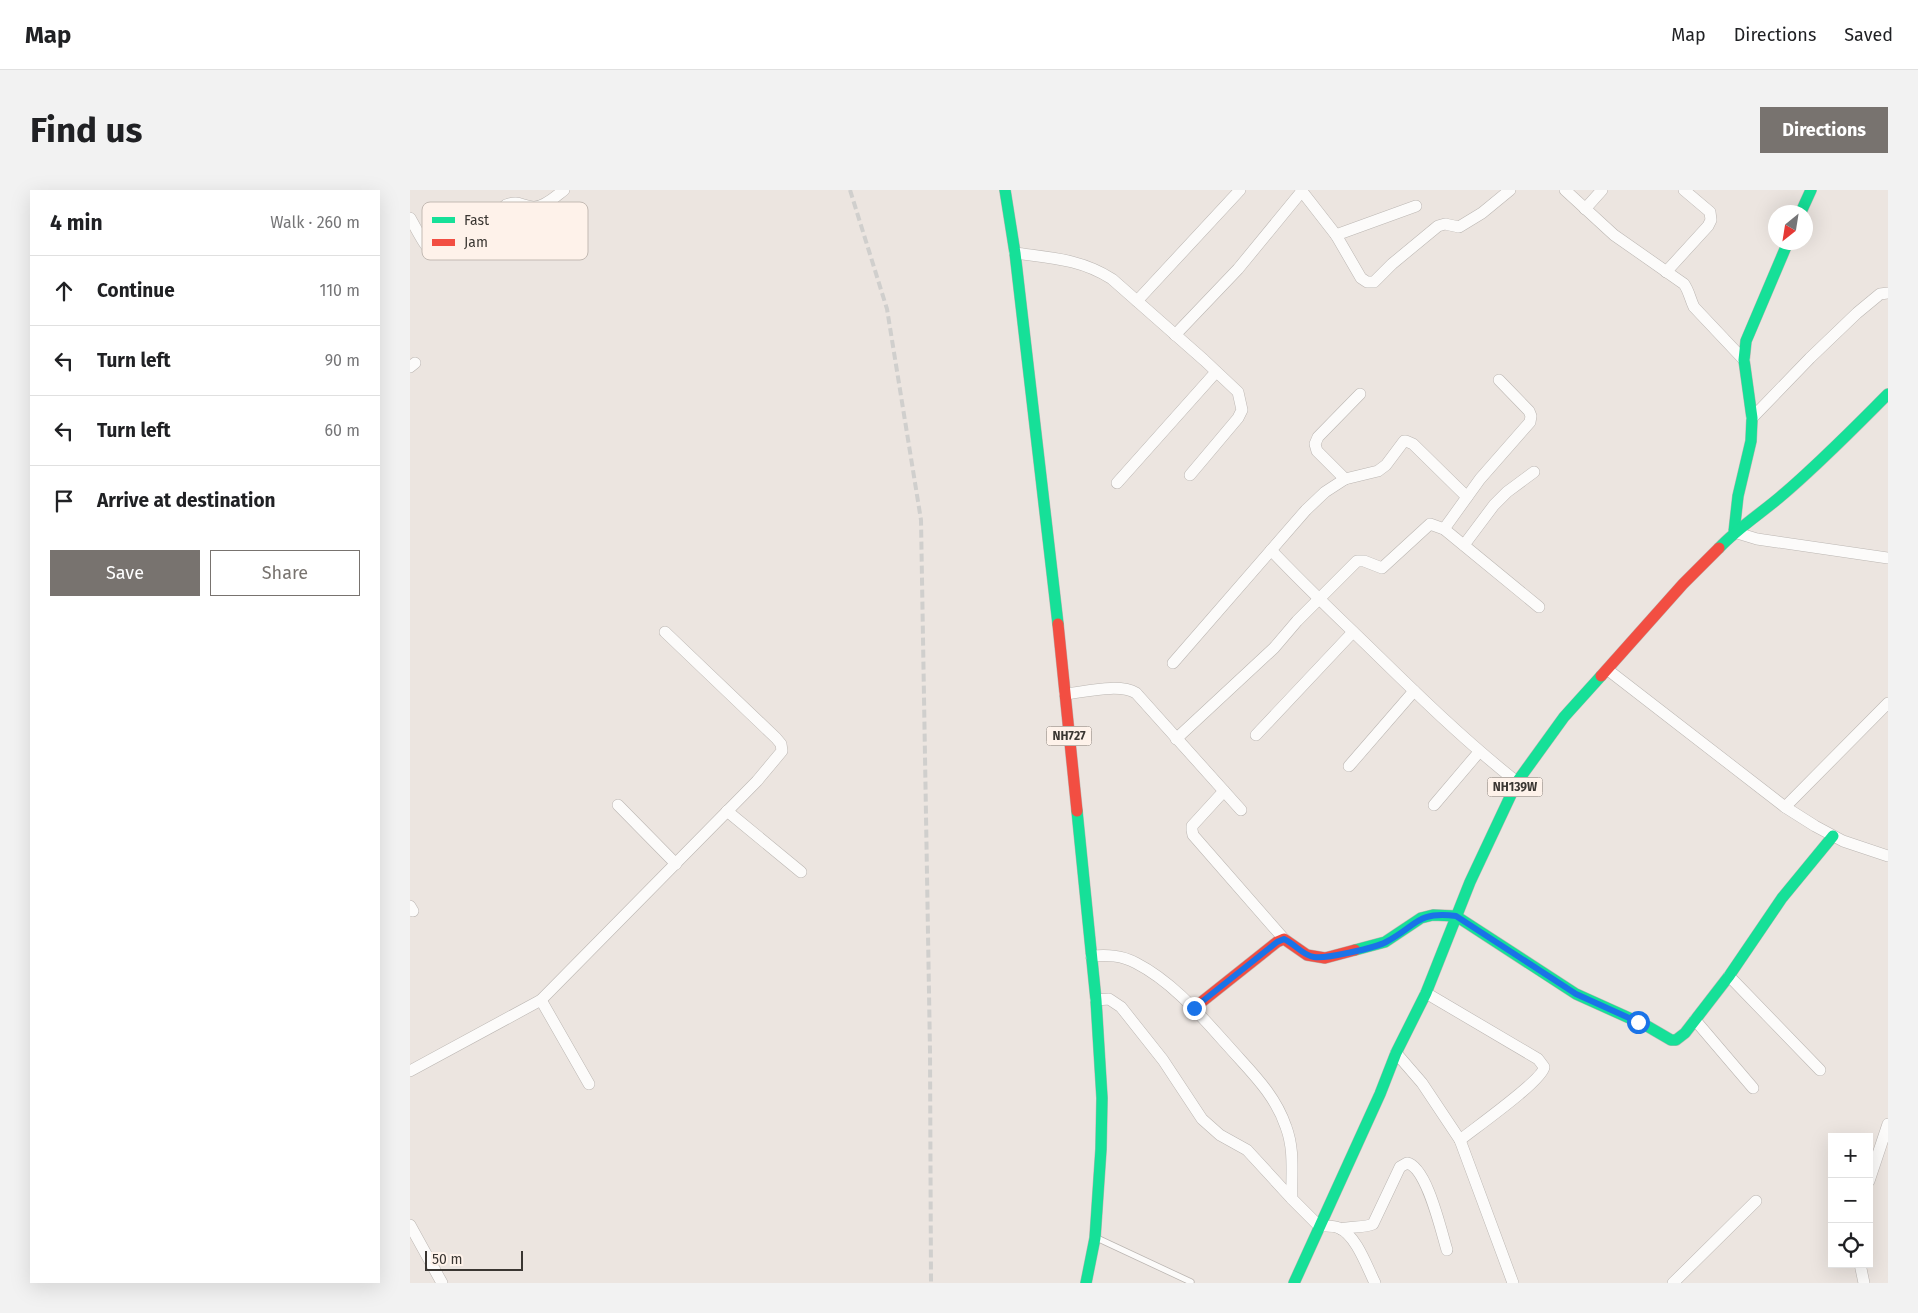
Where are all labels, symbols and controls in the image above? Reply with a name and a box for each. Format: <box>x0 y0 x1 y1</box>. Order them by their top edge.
text: Map <box>25 21 71 49</box>
text: Map <box>1671 24 1706 46</box>
text: Directions <box>1734 24 1816 46</box>
text: Saved <box>1844 24 1893 46</box>
button: Directions <box>1760 107 1888 153</box>
text: Find us <box>30 109 142 151</box>
legend <box>422 202 588 260</box>
north arrow <box>1768 205 1813 250</box>
text: 4 min <box>50 210 103 236</box>
text: Fast <box>464 212 490 229</box>
text: Walk · 260 m <box>270 213 360 232</box>
text: Jam <box>464 234 488 251</box>
icon: ahead <box>50 277 78 305</box>
text: Continue <box>97 279 175 302</box>
text: 110 m <box>319 281 360 300</box>
icon: left <box>50 347 78 375</box>
text: Turn left <box>97 349 171 372</box>
text: 90 m <box>325 351 360 370</box>
icon: left <box>50 417 78 445</box>
text: Turn left <box>97 419 171 442</box>
text: 60 m <box>325 421 360 440</box>
icon: arrive <box>50 487 78 515</box>
text: Arrive at destination <box>97 489 276 512</box>
button: Save <box>50 550 200 596</box>
button: Share <box>210 550 360 596</box>
road number: NH727 <box>1046 726 1092 746</box>
road number: NH139W <box>1488 778 1542 796</box>
route end <box>1183 997 1206 1020</box>
route start <box>1627 1011 1650 1034</box>
map controls <box>1828 1133 1873 1268</box>
button: + <box>1828 1133 1873 1178</box>
button: − <box>1828 1178 1873 1223</box>
button: locate <box>1828 1223 1873 1268</box>
scale bar <box>425 1248 522 1271</box>
text: 50 m <box>432 1251 463 1268</box>

